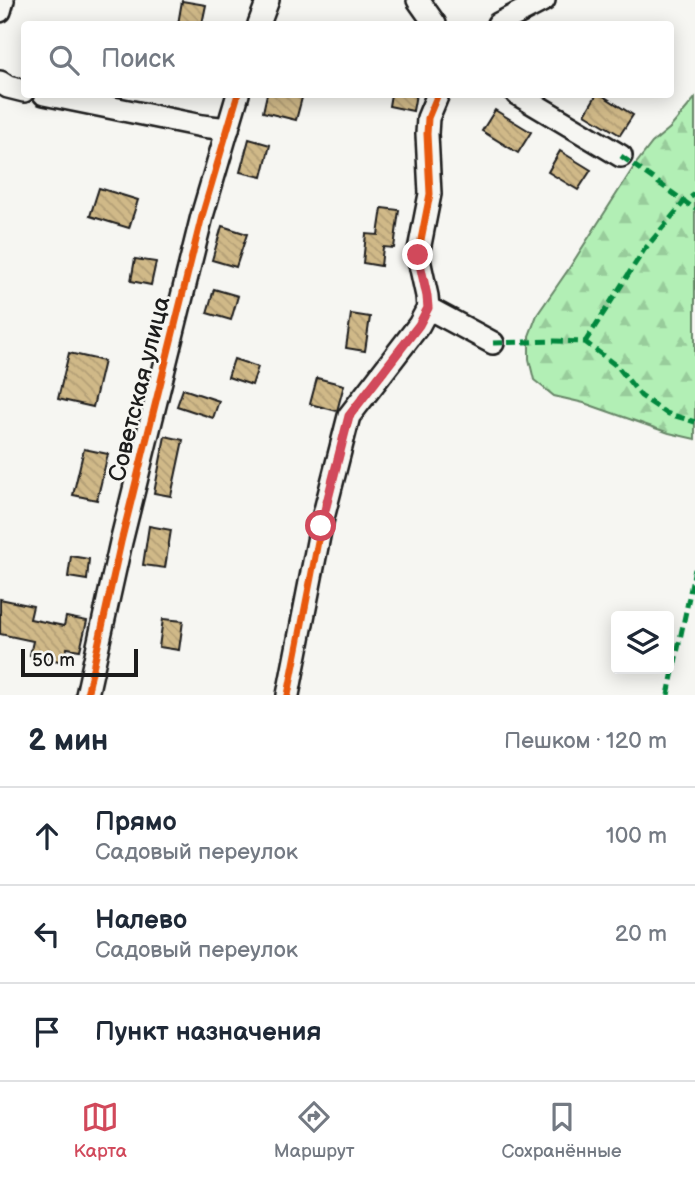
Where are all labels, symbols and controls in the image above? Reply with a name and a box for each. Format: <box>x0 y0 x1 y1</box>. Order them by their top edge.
search box <box>21 21 674 98</box>
icon: search <box>45 41 83 79</box>
text: Поиск <box>101 44 175 75</box>
route end <box>402 239 433 270</box>
street label: Советская улица <box>102 293 177 485</box>
route start <box>305 510 336 541</box>
map controls <box>611 611 674 674</box>
button: layers <box>611 611 674 674</box>
scale bar <box>21 646 138 678</box>
text: 50 m <box>32 649 75 672</box>
text: 2 мин <box>28 723 108 759</box>
text: Пешком · 120 m <box>504 727 667 755</box>
text: Прямо <box>95 807 177 838</box>
icon: ahead <box>28 817 66 855</box>
text: 100 m <box>606 822 667 850</box>
text: Садовый переулок <box>95 838 298 866</box>
text: Налево <box>95 905 187 936</box>
icon: left <box>28 915 66 953</box>
text: 20 m <box>615 920 667 948</box>
text: Садовый переулок <box>95 936 298 964</box>
icon: arrive <box>28 1013 66 1051</box>
text: Пункт назначения <box>95 1017 321 1048</box>
tab: Карта <box>73 1098 127 1163</box>
tab: Маршрут <box>274 1098 355 1163</box>
tab: Сохранённые <box>502 1098 622 1163</box>

